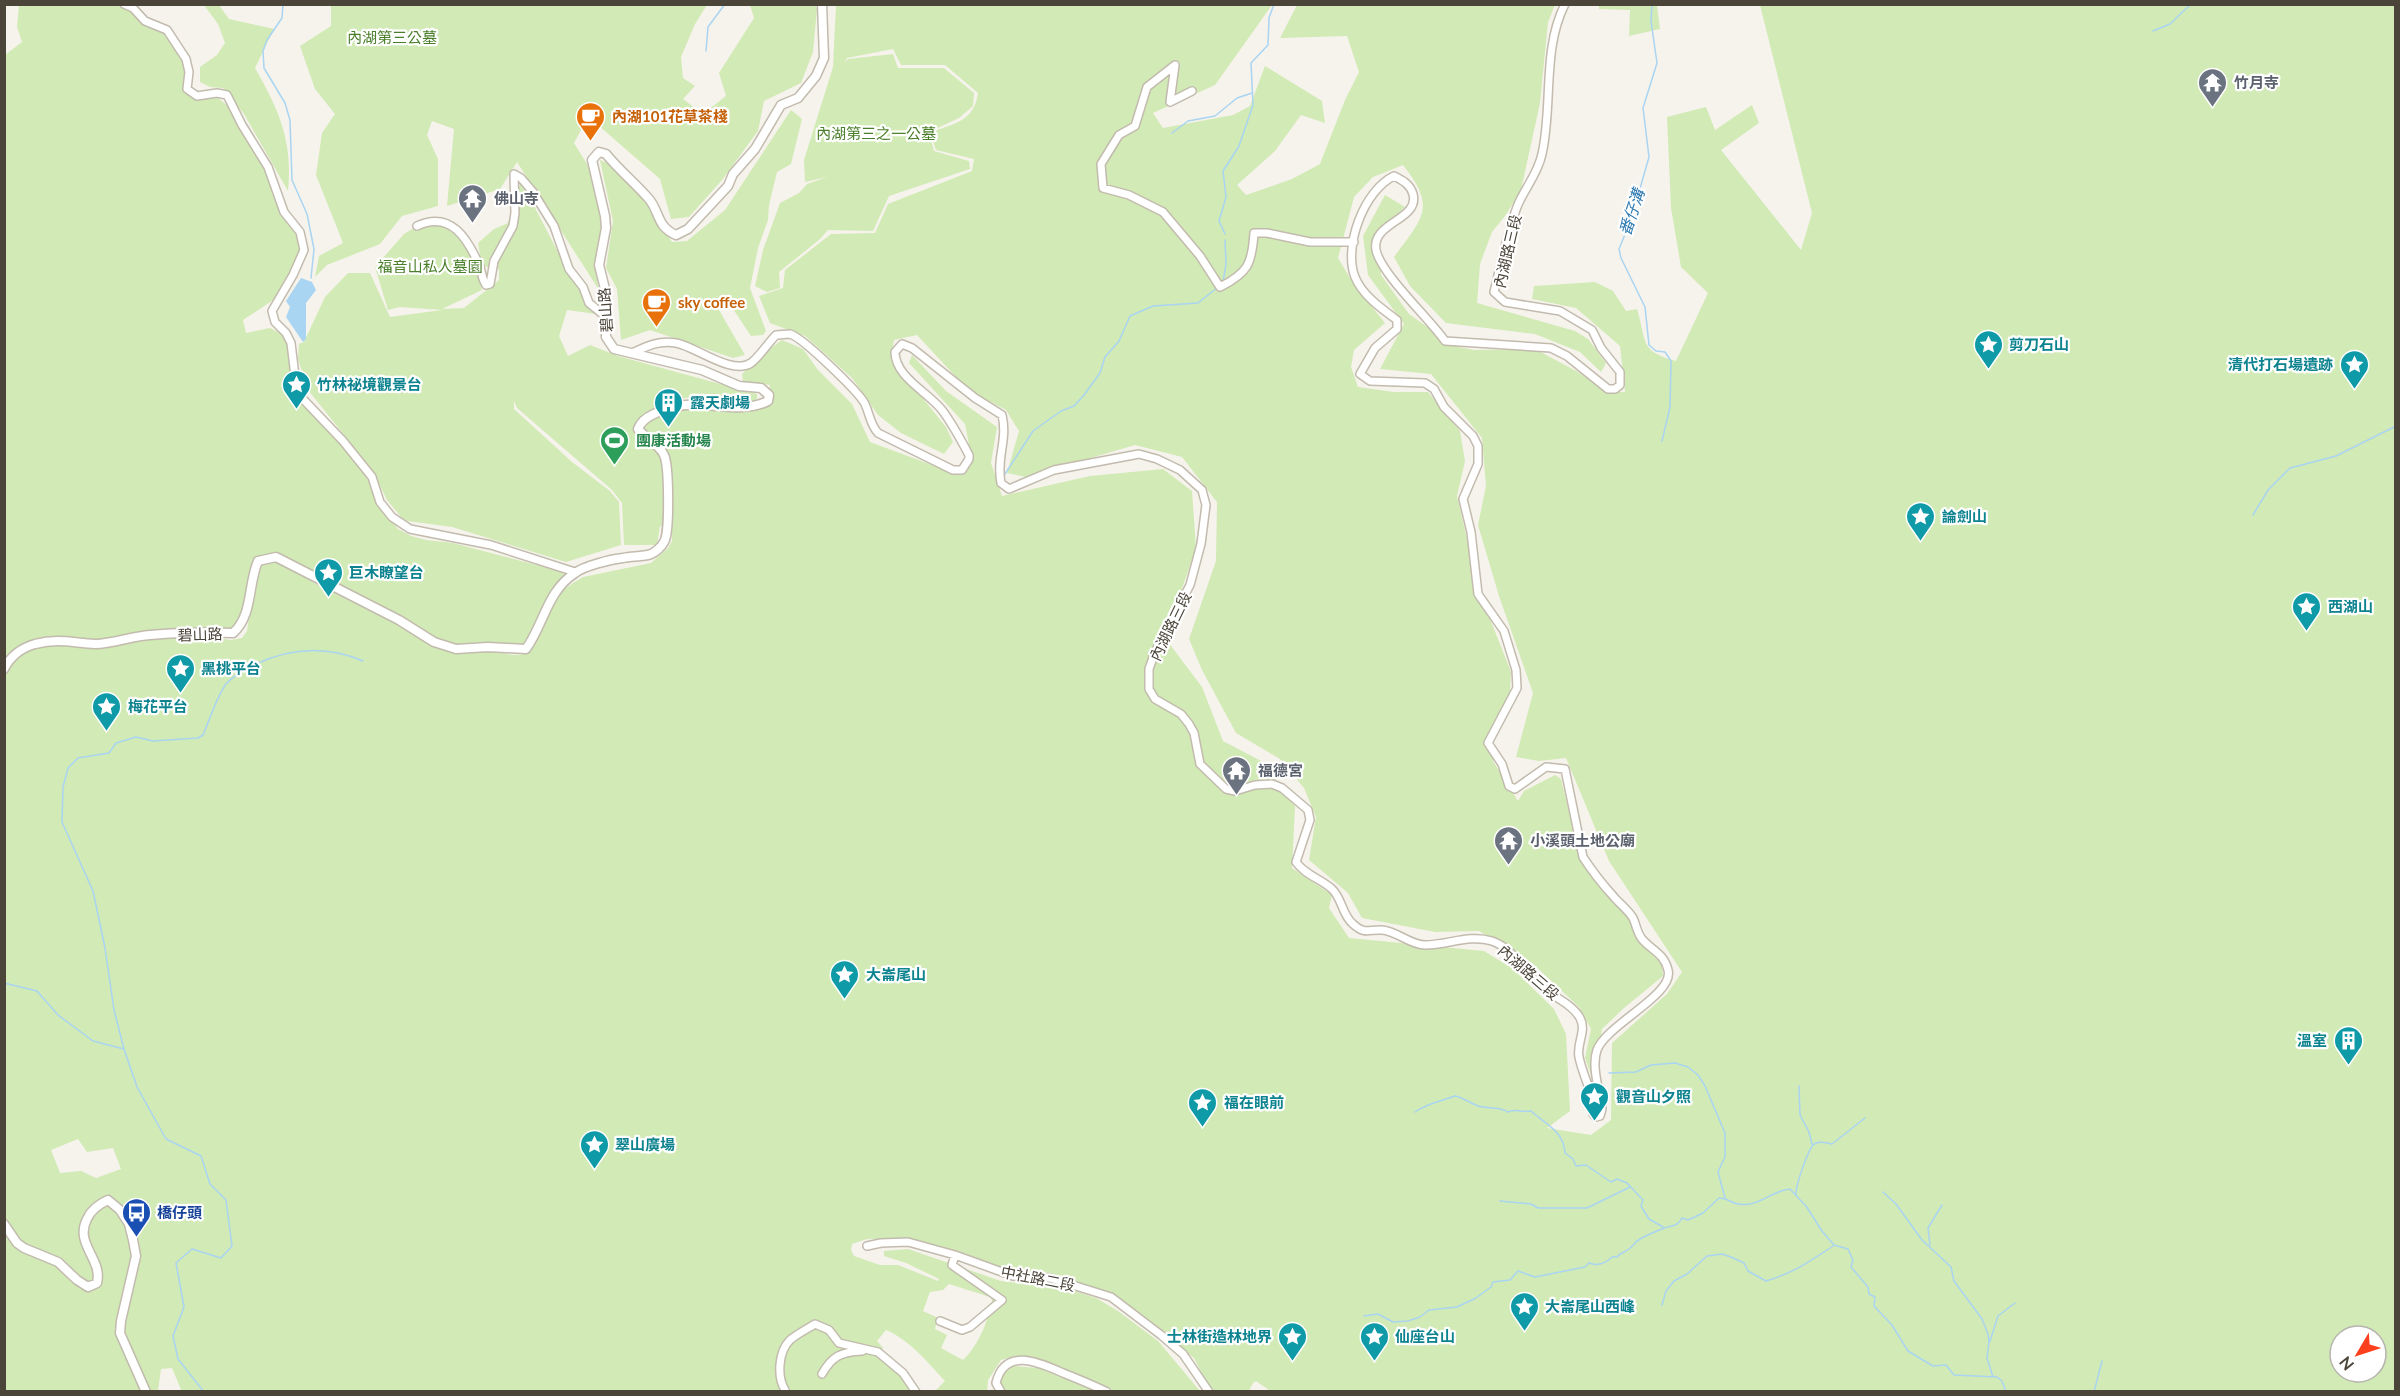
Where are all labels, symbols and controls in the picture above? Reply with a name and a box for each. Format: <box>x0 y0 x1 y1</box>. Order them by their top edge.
park label: 內湖第三公墓 <box>347 28 437 46</box>
temple icon: 竹月寺 <box>2197 66 2229 108</box>
place label: 竹月寺 <box>2234 73 2279 91</box>
cafe icon: 內湖101花草茶棧 <box>575 100 607 142</box>
place label: 內湖101花草茶棧 <box>612 107 728 125</box>
park label: 內湖第三之一公墓 <box>816 124 936 142</box>
temple icon: 佛山寺 <box>457 182 489 224</box>
water label: 番仔溝 <box>1615 184 1648 238</box>
place label: 佛山寺 <box>494 189 539 207</box>
street label: 內湖路三段 <box>1490 212 1524 290</box>
park label: 福音山私人墓園 <box>377 257 483 275</box>
cafe icon: sky coffee <box>641 286 673 328</box>
street label: 碧山路 <box>594 287 616 333</box>
place label: sky coffee <box>678 293 745 311</box>
place icon: 剪刀石山 <box>1972 328 2004 370</box>
place label: 剪刀石山 <box>2009 335 2069 353</box>
place icon: 清代打石場遺跡 <box>2338 348 2370 390</box>
place label: 清代打石場遺跡 <box>2228 355 2333 373</box>
place icon: 竹林祕境觀景台 <box>280 368 312 410</box>
place label: 竹林祕境觀景台 <box>317 375 422 393</box>
building icon: 露天劇場 <box>653 386 685 428</box>
place label: 露天劇場 <box>690 393 750 411</box>
sports icon: 團康活動場 <box>599 424 631 466</box>
place label: 團康活動場 <box>636 431 711 449</box>
place icon: 論劍山 <box>1905 500 1937 542</box>
place label: 論劍山 <box>1942 507 1987 525</box>
place icon: 巨木瞭望台 <box>312 556 344 598</box>
place label: 巨木瞭望台 <box>349 563 424 581</box>
street label: 內湖路三段 <box>1145 588 1195 664</box>
place icon: 西湖山 <box>2291 590 2323 632</box>
place label: 西湖山 <box>2328 597 2373 615</box>
street label: 碧山路 <box>177 624 223 644</box>
place icon: 黑桃平台 <box>164 652 196 694</box>
place label: 黑桃平台 <box>201 659 261 677</box>
place icon: 梅花平台 <box>91 690 123 732</box>
place label: 梅花平台 <box>128 697 188 715</box>
temple icon: 福德宮 <box>1221 754 1253 796</box>
place label: 福德宮 <box>1258 761 1303 779</box>
temple icon: 小溪頭土地公廟 <box>1493 824 1525 866</box>
place label: 小溪頭土地公廟 <box>1530 831 1635 849</box>
street label: 內湖路三段 <box>1495 941 1563 1003</box>
place icon: 大崙尾山 <box>829 958 861 1000</box>
place label: 大崙尾山 <box>866 965 926 983</box>
building icon: 溫室 <box>2332 1024 2364 1066</box>
place label: 溫室 <box>2297 1031 2327 1049</box>
place icon: 觀音山夕照 <box>1579 1080 1611 1122</box>
place icon: 福在眼前 <box>1187 1086 1219 1128</box>
place label: 觀音山夕照 <box>1616 1087 1691 1105</box>
place label: 福在眼前 <box>1224 1093 1284 1111</box>
place icon: 翠山廣場 <box>578 1128 610 1170</box>
place label: 翠山廣場 <box>615 1135 675 1153</box>
bus stop icon: 橋仔頭 <box>120 1196 152 1238</box>
place label: 橋仔頭 <box>157 1203 202 1221</box>
street label: 中社路二段 <box>999 1262 1077 1294</box>
place icon: 大崙尾山西峰 <box>1508 1290 1540 1332</box>
place label: 大崙尾山西峰 <box>1545 1297 1635 1315</box>
place icon: 士林街造林地界 <box>1277 1320 1309 1362</box>
place icon: 仙座台山 <box>1358 1320 1390 1362</box>
north arrow <box>2328 1324 2388 1384</box>
place label: 士林街造林地界 <box>1167 1327 1272 1345</box>
place label: 仙座台山 <box>1395 1327 1455 1345</box>
text: N <box>2335 1353 2357 1375</box>

